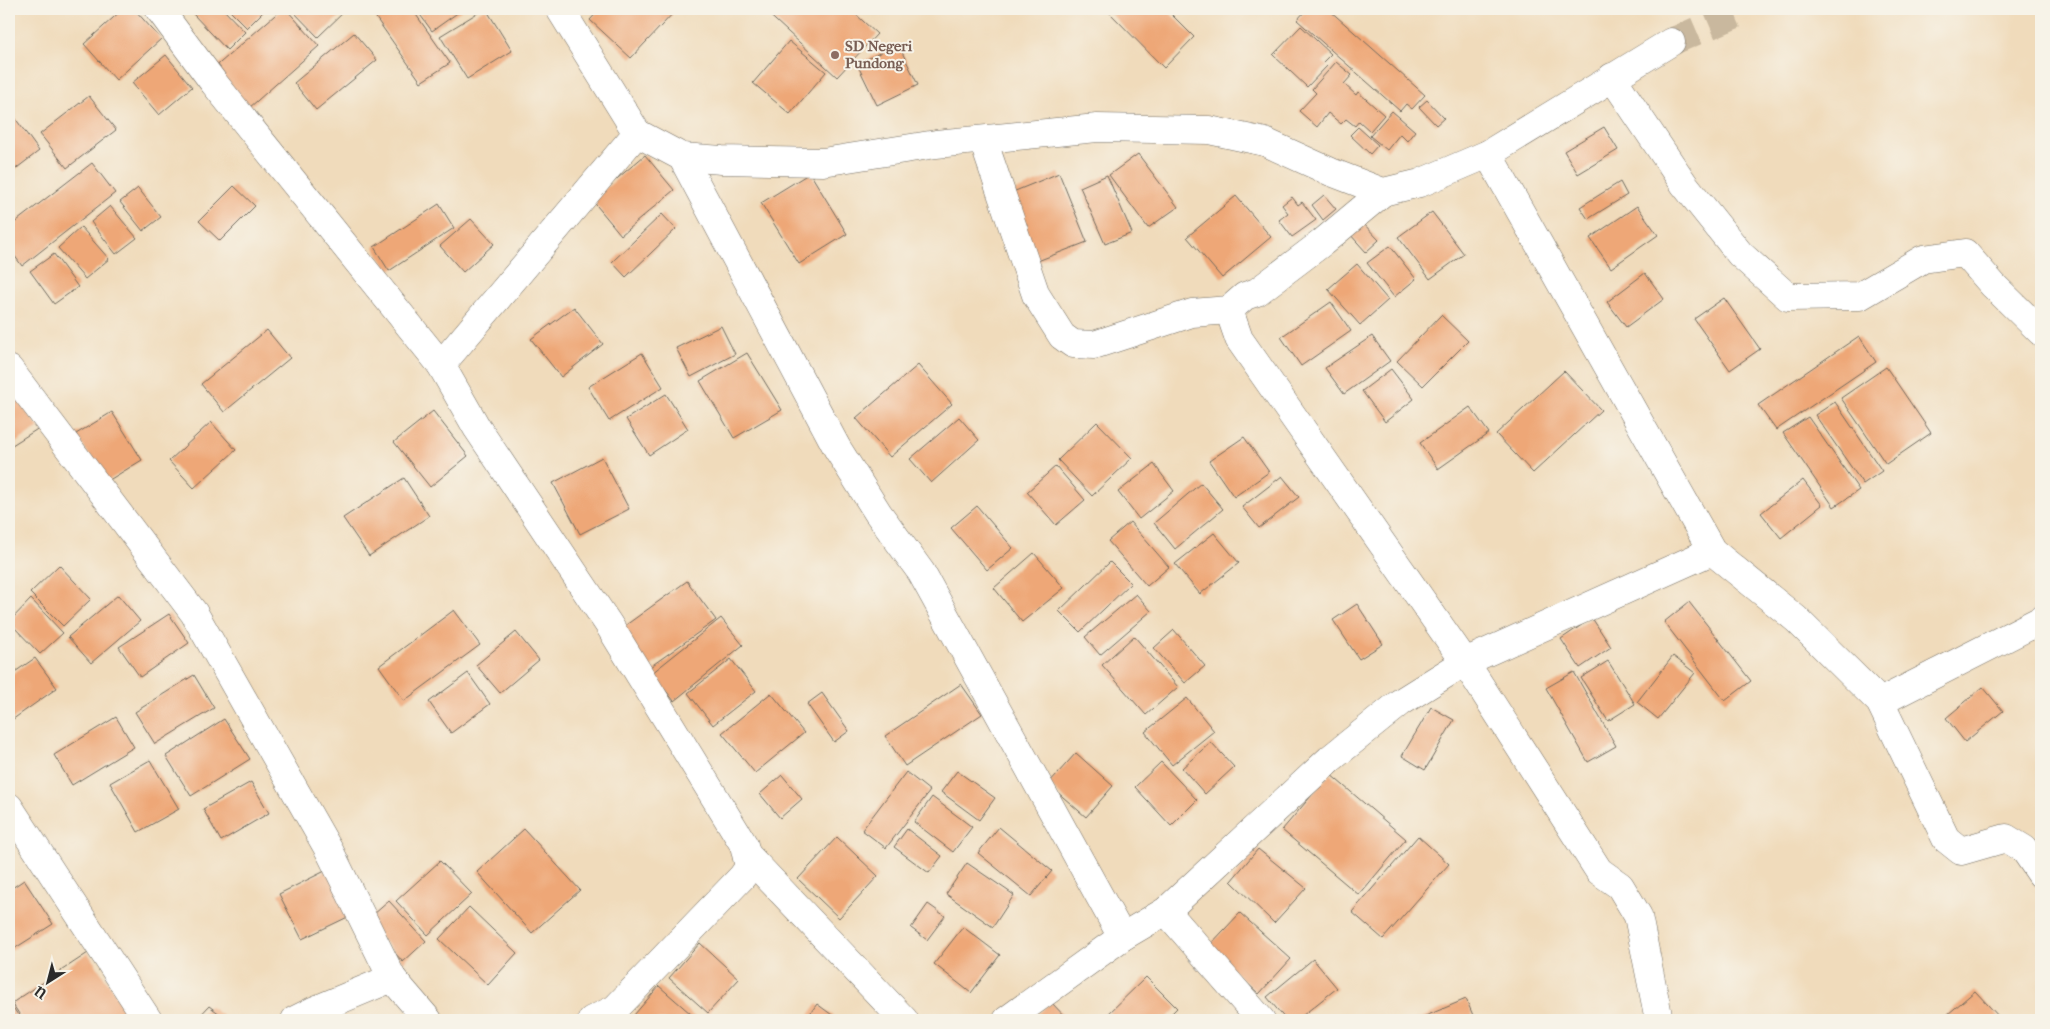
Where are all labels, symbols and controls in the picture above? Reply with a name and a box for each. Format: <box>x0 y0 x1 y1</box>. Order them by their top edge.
place label: SD Negeri Pundong <box>845 37 913 72</box>
marker: SD Negeri Pundong <box>829 49 841 61</box>
north arrow <box>22 956 72 1006</box>
text: U <box>31 982 51 1003</box>

